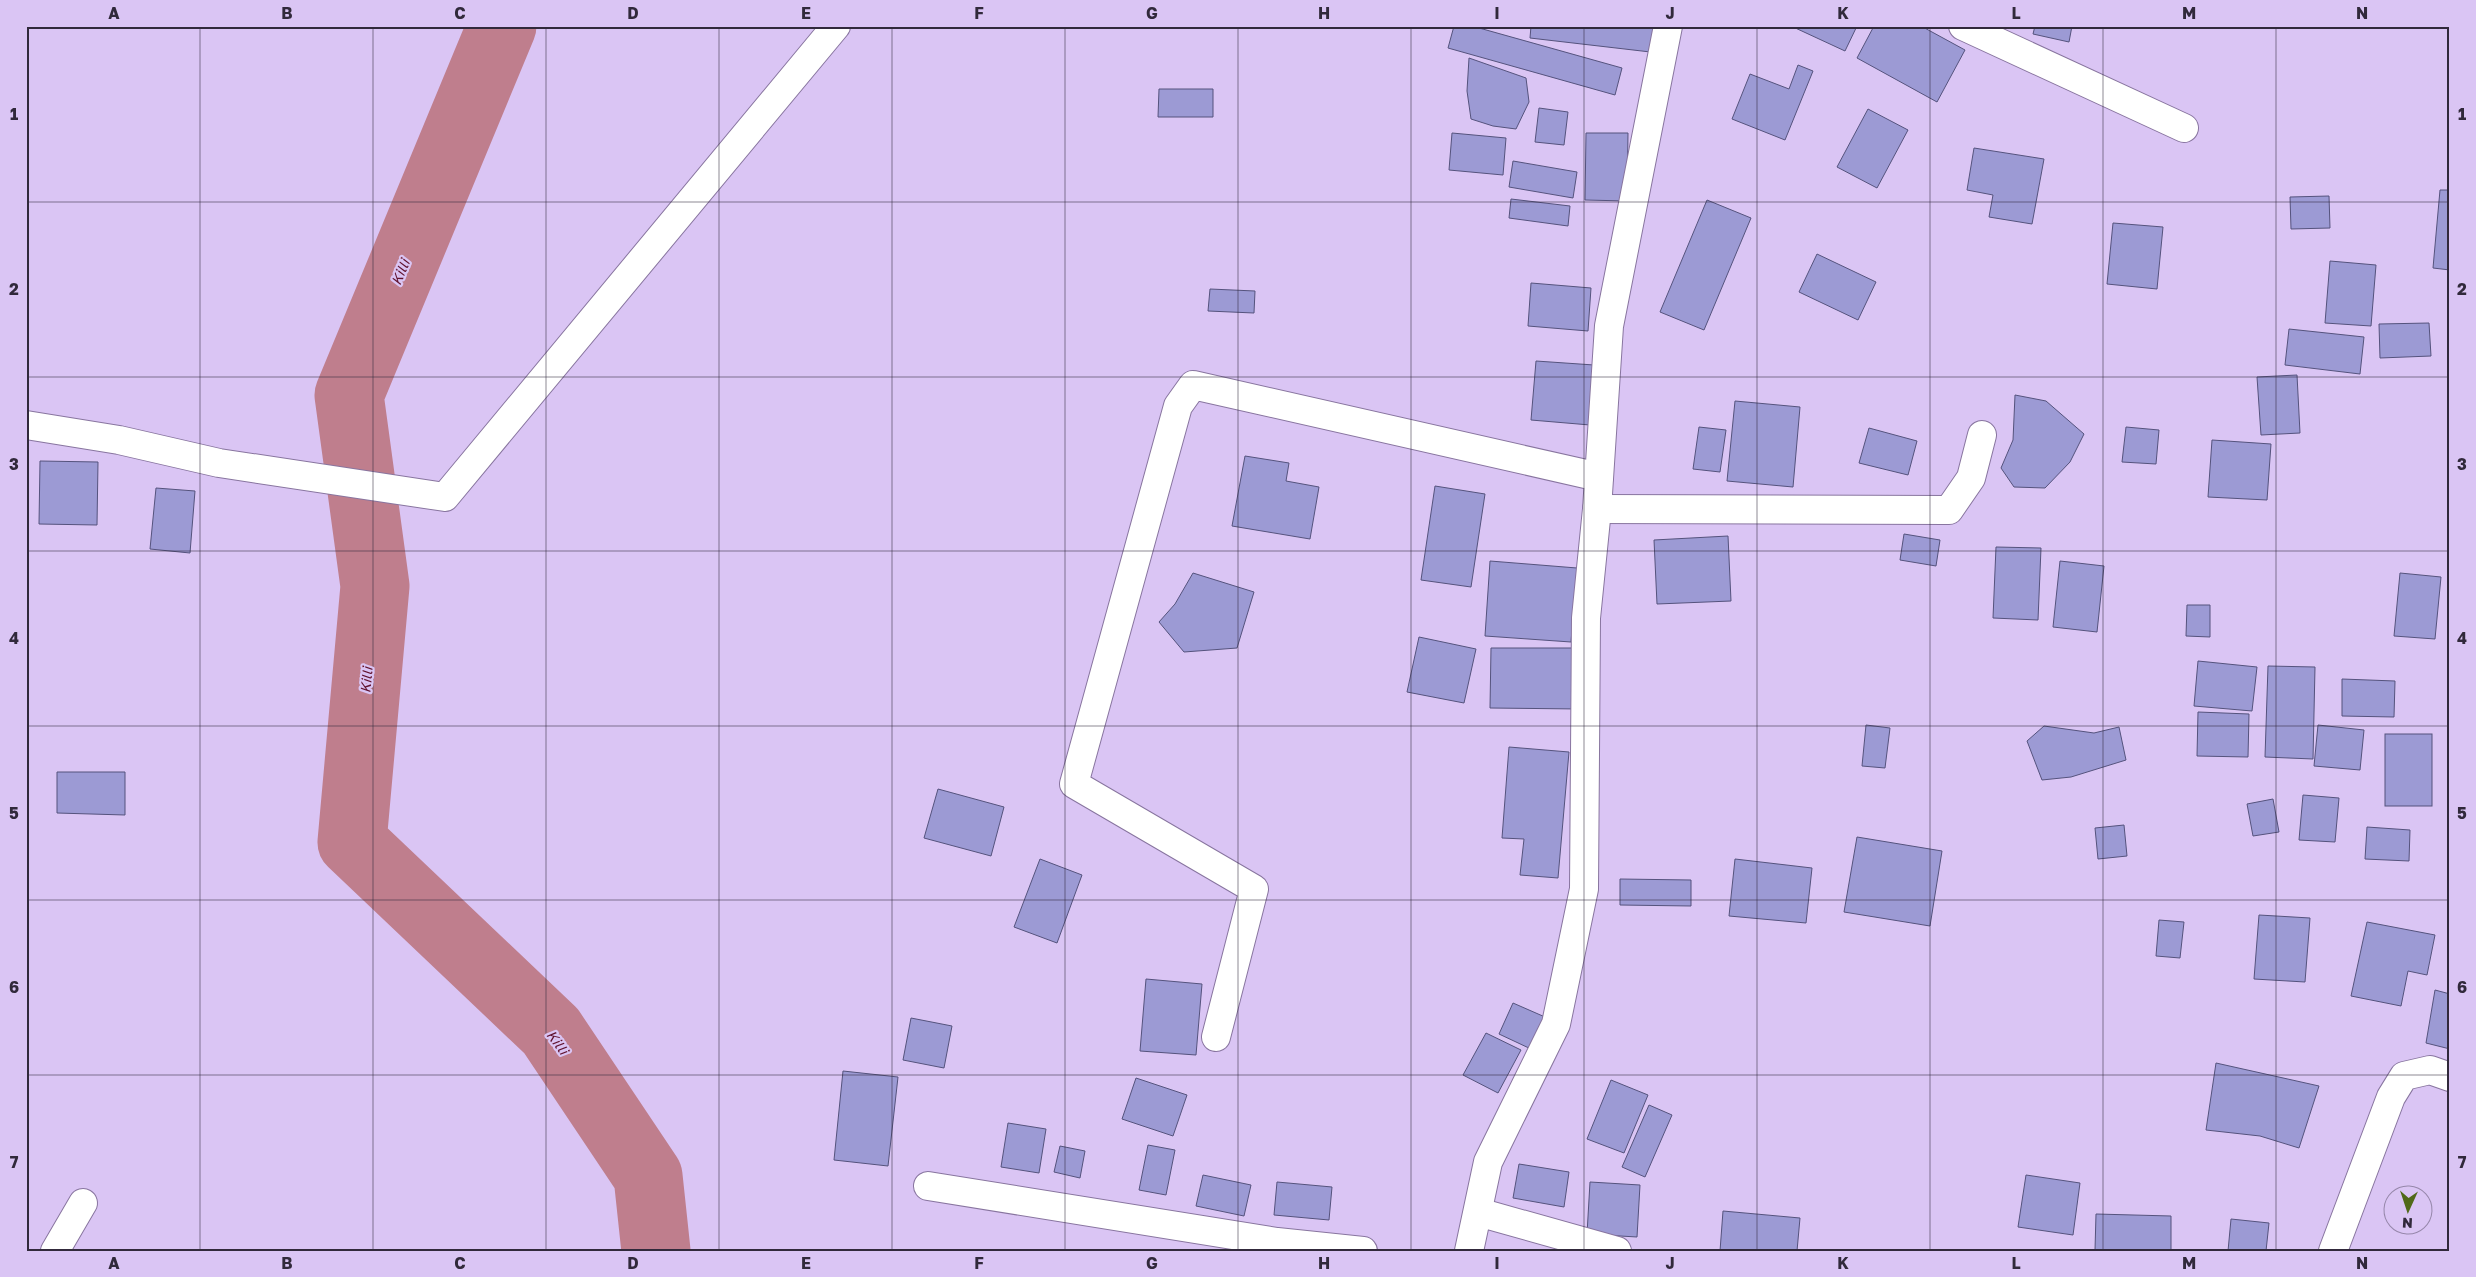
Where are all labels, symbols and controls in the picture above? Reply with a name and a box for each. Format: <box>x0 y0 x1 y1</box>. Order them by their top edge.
text: A <box>108 3 120 23</box>
text: B <box>281 3 293 23</box>
text: C <box>454 3 466 23</box>
text: D <box>627 3 639 23</box>
text: E <box>801 3 811 23</box>
text: F <box>974 3 984 23</box>
text: G <box>1146 3 1158 23</box>
text: H <box>1318 3 1330 23</box>
text: I <box>1494 3 1500 23</box>
text: J <box>1665 3 1675 23</box>
text: K <box>1837 3 1849 23</box>
text: L <box>2011 3 2021 23</box>
text: M <box>2182 3 2196 23</box>
text: N <box>2356 3 2368 23</box>
text: 1 <box>10 104 18 124</box>
text: 1 <box>2458 104 2466 124</box>
water label: Killi <box>387 255 414 287</box>
text: 2 <box>9 279 19 299</box>
text: 2 <box>2457 279 2467 299</box>
text: 3 <box>9 454 19 474</box>
text: 3 <box>2457 454 2467 474</box>
text: 4 <box>9 628 19 648</box>
text: 4 <box>2457 628 2467 648</box>
water label: Killi <box>356 664 376 694</box>
text: 5 <box>9 803 19 823</box>
text: 5 <box>2457 803 2467 823</box>
text: 6 <box>9 977 19 997</box>
text: 6 <box>2457 977 2467 997</box>
water label: Killi <box>543 1026 574 1059</box>
text: 7 <box>10 1152 19 1172</box>
text: 7 <box>2458 1152 2467 1172</box>
north arrow <box>2384 1184 2434 1234</box>
text: N <box>2402 1215 2413 1232</box>
text: A <box>108 1253 120 1273</box>
text: B <box>281 1253 293 1273</box>
text: C <box>454 1253 466 1273</box>
text: D <box>627 1253 639 1273</box>
text: E <box>801 1253 811 1273</box>
text: F <box>974 1253 984 1273</box>
text: G <box>1146 1253 1158 1273</box>
text: H <box>1318 1253 1330 1273</box>
text: I <box>1494 1253 1500 1273</box>
text: J <box>1665 1253 1675 1273</box>
text: K <box>1837 1253 1849 1273</box>
text: L <box>2011 1253 2021 1273</box>
text: M <box>2182 1253 2196 1273</box>
text: N <box>2356 1253 2368 1273</box>

